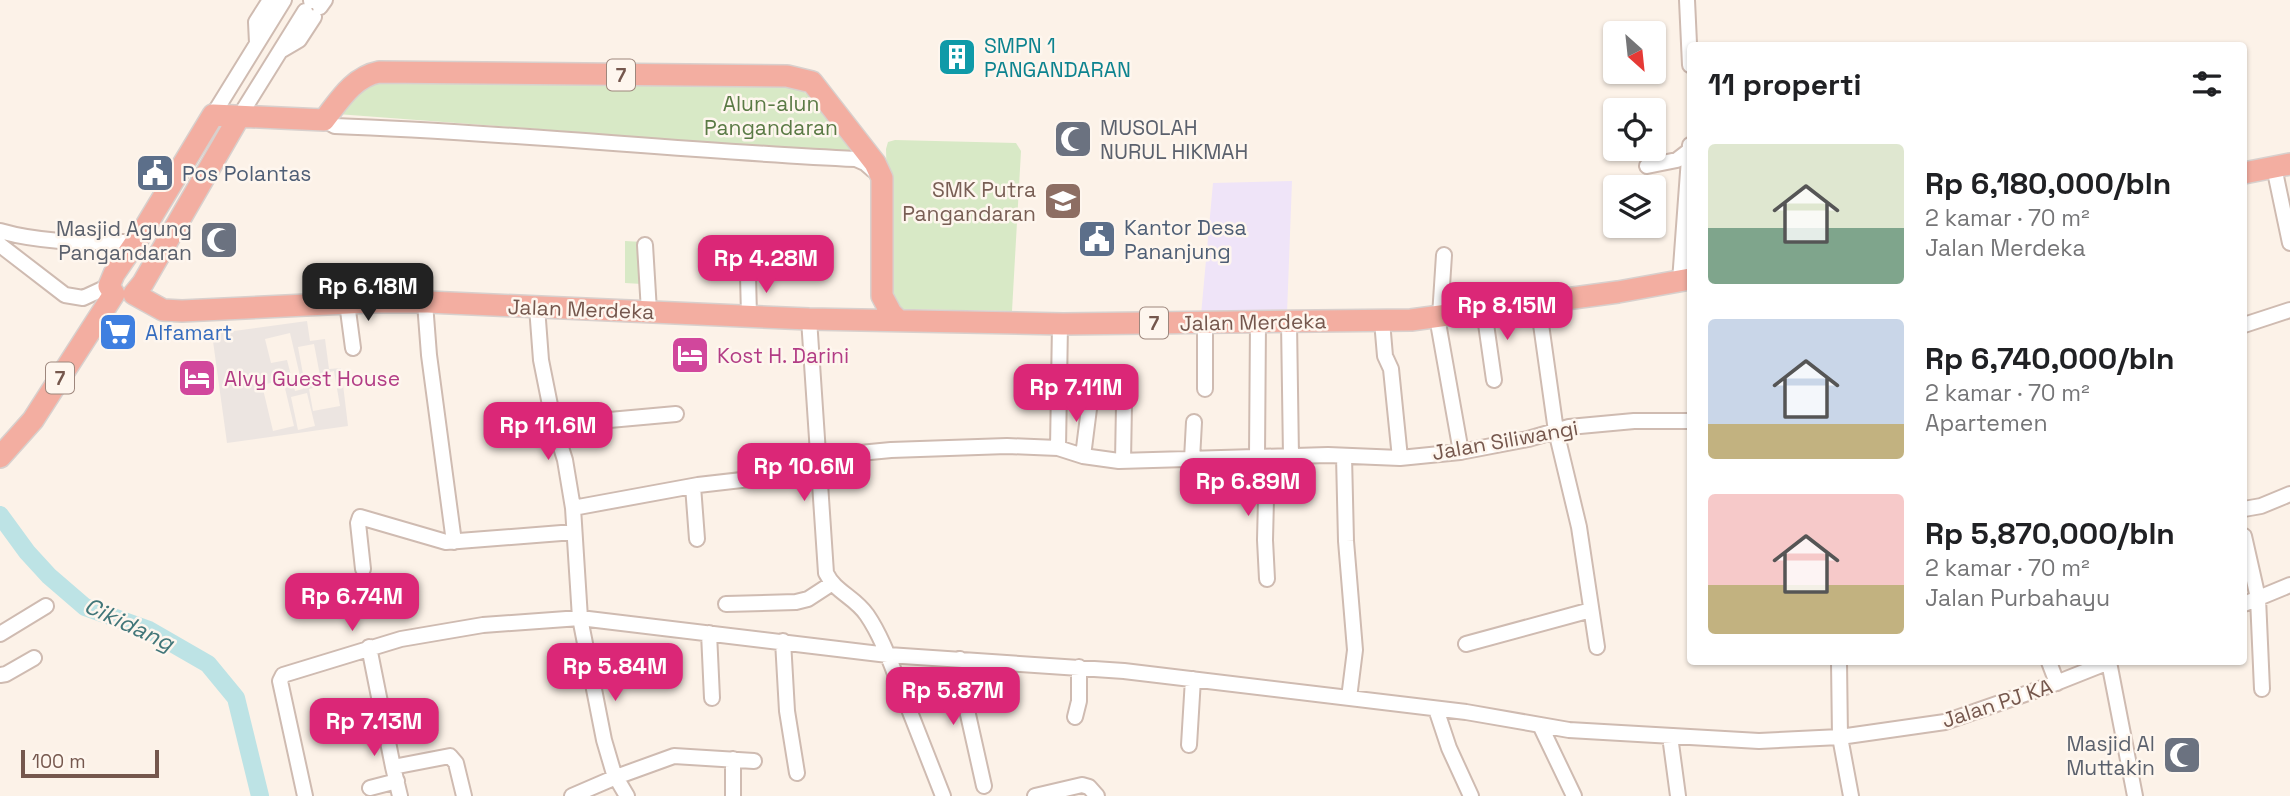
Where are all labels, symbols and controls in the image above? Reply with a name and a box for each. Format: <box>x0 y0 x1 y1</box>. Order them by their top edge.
north arrow <box>1603 21 1666 84</box>
map controls <box>1603 21 1666 238</box>
place label: SMPN 1 PANGANDARAN <box>984 32 1131 83</box>
building icon: SMPN 1 PANGANDARAN <box>936 36 978 78</box>
road number: 7 <box>607 60 635 90</box>
text: 11 properti <box>1708 65 1862 104</box>
icon: filters <box>2188 65 2226 103</box>
park label: Alun-alun Pangandaran <box>704 90 838 141</box>
button: locate <box>1603 98 1666 161</box>
place label: MUSOLAH NURUL HIKMAH <box>1100 114 1248 165</box>
mosque icon: MUSOLAH NURUL HIKMAH <box>1052 118 1094 160</box>
public building icon: Pos Polantas <box>134 152 176 194</box>
place label: Pos Polantas <box>182 160 311 187</box>
text: Rp 6,180,000/bln <box>1925 164 2171 203</box>
icon: home <box>1764 172 1848 256</box>
button: layers <box>1603 175 1666 238</box>
place label: SMK Putra Pangandaran <box>902 176 1036 227</box>
school or university icon: SMK Putra Pangandaran <box>1042 180 1084 222</box>
text: 2 kamar · 70 m² <box>1925 203 2090 233</box>
place label: Kantor Desa Pananjung <box>1124 214 1246 265</box>
place label: Masjid Agung Pangandaran <box>56 215 192 266</box>
public building icon: Kantor Desa Pananjung <box>1076 218 1118 260</box>
mosque icon: Masjid Agung Pangandaran <box>198 219 240 261</box>
text: Jalan Merdeka <box>1925 233 2086 263</box>
pin: Rp 4.28M <box>694 236 838 295</box>
text: Rp 4.28M <box>714 243 818 273</box>
pin: Rp 6.18M <box>296 264 440 323</box>
text: Rp 6.18M <box>318 271 418 301</box>
pin: Rp 8.15M <box>1435 282 1579 342</box>
text: Rp 8.15M <box>1458 290 1557 320</box>
street label: Jalan Merdeka <box>507 293 655 325</box>
street label: Jalan Merdeka <box>1179 307 1327 337</box>
road number: 7 <box>1140 308 1168 338</box>
supermarket icon: Alfamart <box>97 311 139 353</box>
place label: Alfamart <box>145 319 232 346</box>
hotel icon: Kost H. Darini <box>669 334 711 376</box>
text: Rp 6,740,000/bln <box>1925 339 2174 378</box>
place label: Kost H. Darini <box>717 342 849 369</box>
icon: home <box>1764 347 1848 431</box>
hotel icon: Alvy Guest House <box>176 357 218 399</box>
road number: 7 <box>46 362 74 394</box>
pin: Rp 7.11M <box>1004 364 1148 424</box>
place label: Alvy Guest House <box>224 365 400 392</box>
text: Rp 7.11M <box>1030 372 1122 402</box>
text: 2 kamar · 70 m² <box>1925 378 2090 408</box>
pin: Rp 11.6M <box>476 402 620 462</box>
text: Apartemen <box>1925 408 2047 438</box>
text: Rp 11.6M <box>500 410 596 440</box>
street label: Jalan Siliwangi <box>1430 414 1580 466</box>
pin: Rp 10.6M <box>732 444 876 503</box>
text: Rp 10.6M <box>753 451 855 481</box>
pin: Rp 6.89M <box>1176 458 1320 518</box>
text: Rp 6.89M <box>1196 466 1300 496</box>
text: Rp 5,870,000/bln <box>1925 514 2175 553</box>
icon: home <box>1764 522 1848 606</box>
text: 2 kamar · 70 m² <box>1925 553 2090 583</box>
pin: Rp 6.74M <box>280 574 424 633</box>
text: Rp 6.74M <box>301 581 403 611</box>
text: Jalan Purbahayu <box>1925 583 2110 613</box>
water label: Cikidang <box>79 590 180 658</box>
pin: Rp 5.84M <box>543 644 687 703</box>
text: Rp 5.84M <box>563 651 667 681</box>
pin: Rp 5.87M <box>881 668 1025 727</box>
street label: Jalan PJ KA <box>1938 672 2056 734</box>
text: Rp 5.87M <box>902 675 1004 705</box>
pin: Rp 7.13M <box>302 698 446 758</box>
text: Rp 7.13M <box>326 706 422 736</box>
place label: Masjid Al Muttakin <box>2066 730 2155 781</box>
mosque icon: Masjid Al Muttakin <box>2161 734 2203 776</box>
scale bar <box>21 747 159 779</box>
text: 100 m <box>32 749 86 774</box>

